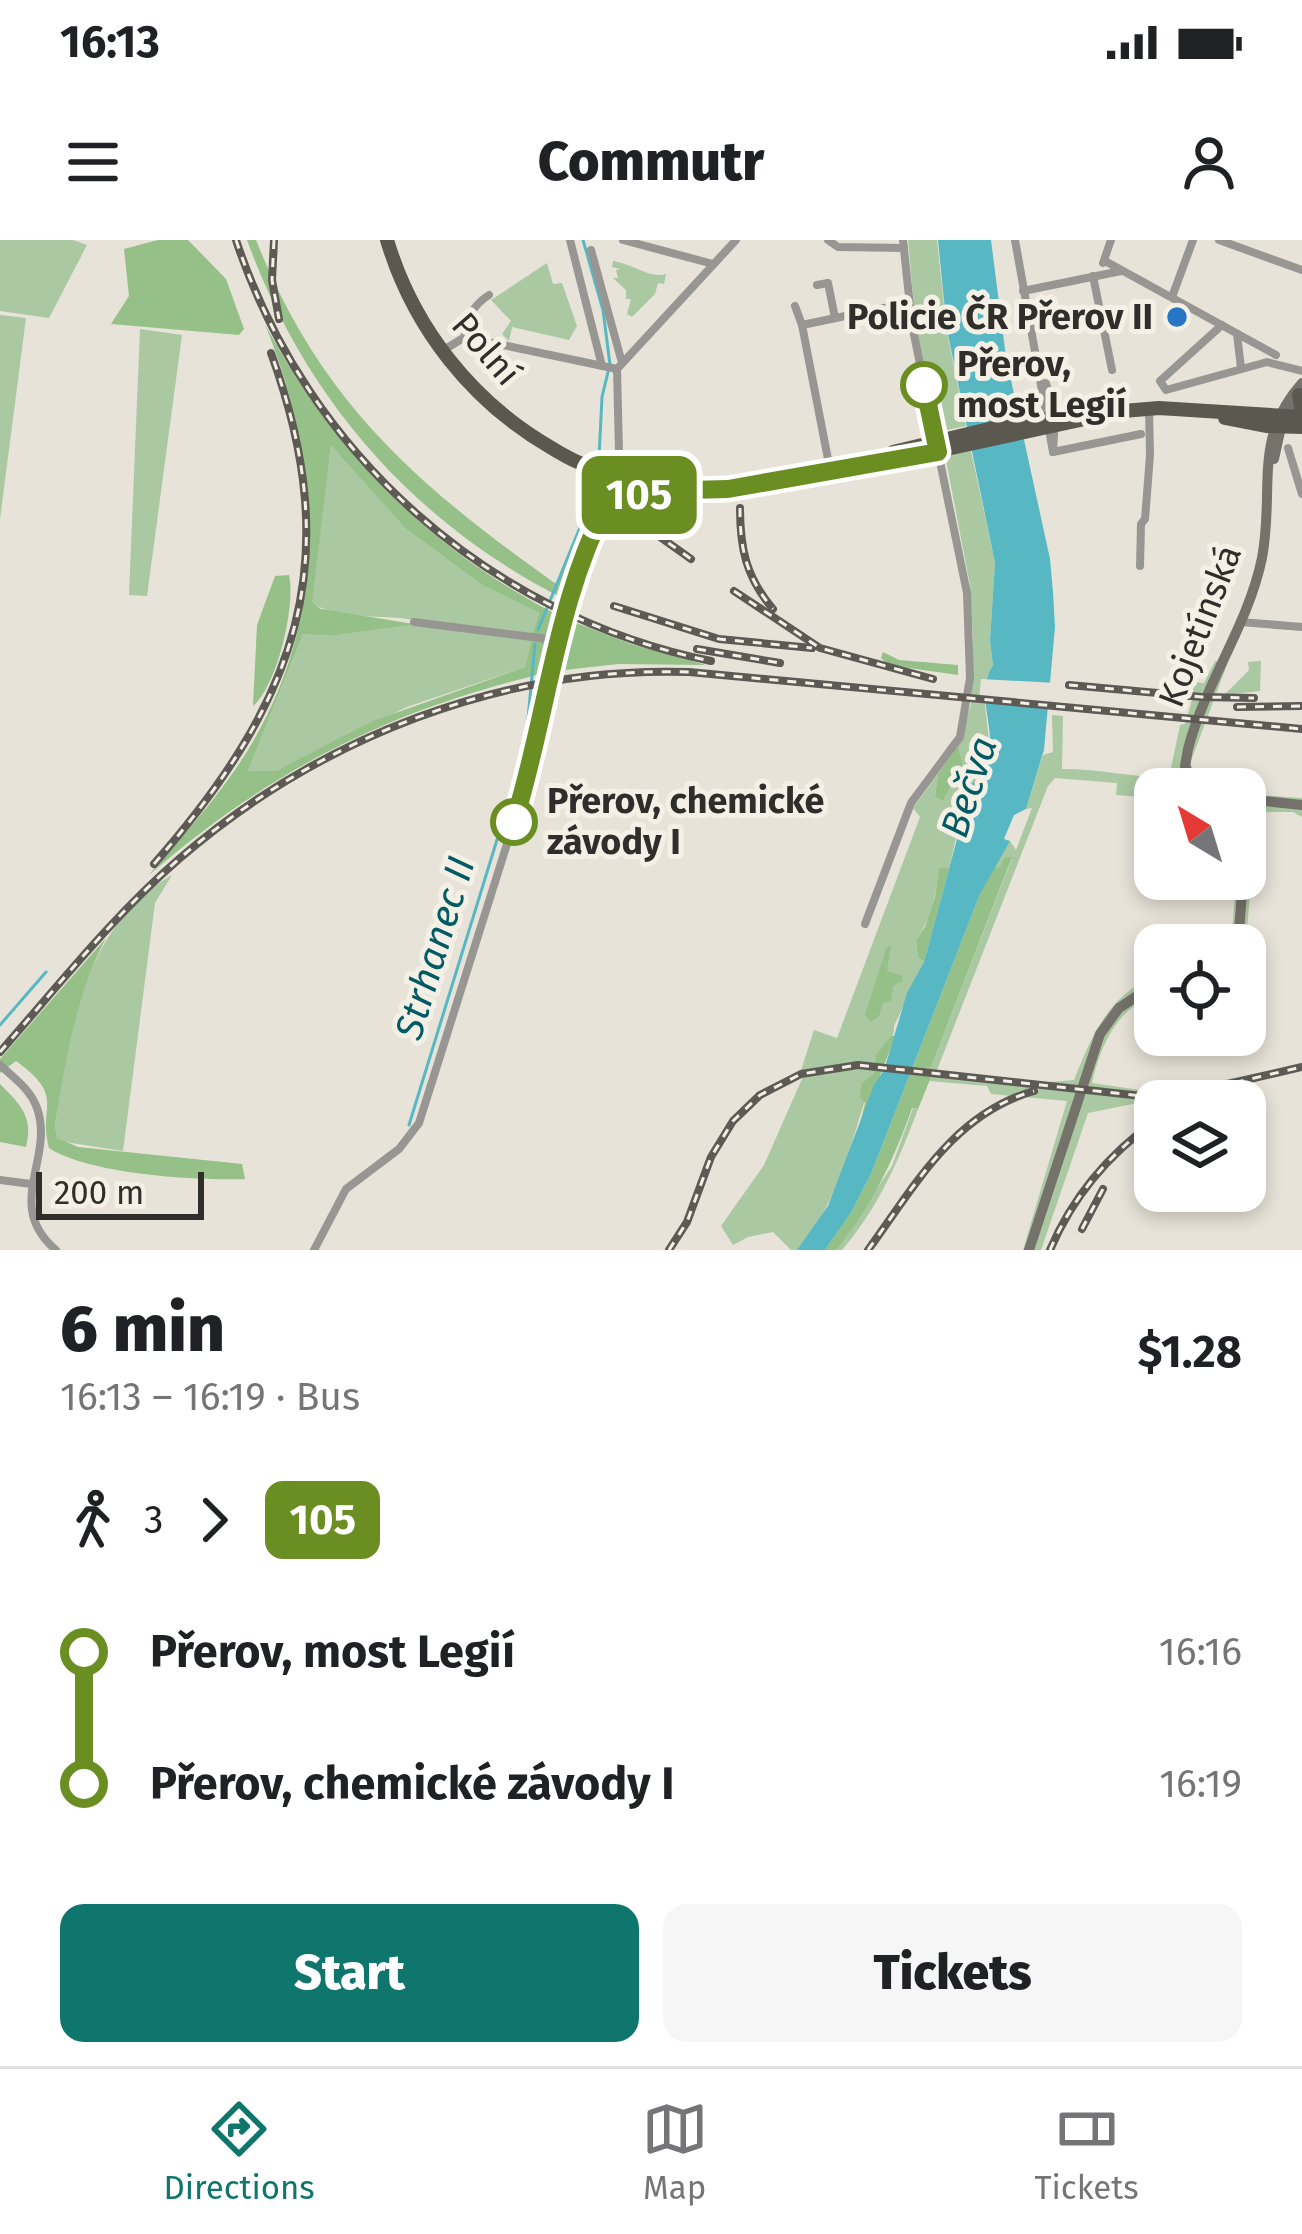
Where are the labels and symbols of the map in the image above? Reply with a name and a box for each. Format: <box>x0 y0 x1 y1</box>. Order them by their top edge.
place label: Policie ČR Přerov II <box>847 294 1153 339</box>
street label: Polní <box>442 303 530 395</box>
marker: Policie ČR Přerov II <box>1164 304 1190 330</box>
place label: Přerov, most Legií <box>957 342 1127 427</box>
marker: Přerov, most Legií <box>902 363 946 407</box>
line badge: 105 <box>570 456 708 534</box>
street label: Kojetínská <box>1149 539 1251 713</box>
water label: Bečva <box>931 731 1007 843</box>
north arrow <box>1134 768 1266 900</box>
place label: Přerov, chemické závody I <box>547 779 824 864</box>
marker: Přerov, chemické závody I <box>492 800 536 844</box>
water label: Strhanec II <box>385 851 485 1046</box>
scale bar <box>36 1166 204 1219</box>

